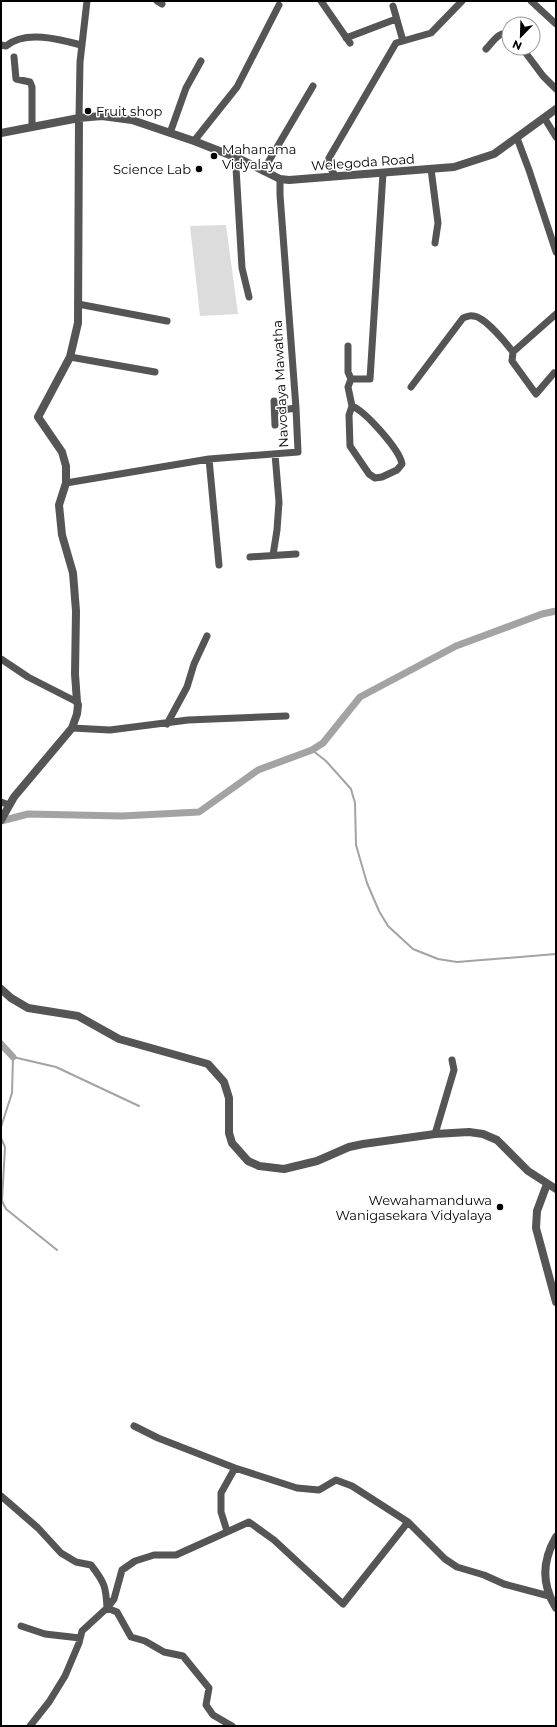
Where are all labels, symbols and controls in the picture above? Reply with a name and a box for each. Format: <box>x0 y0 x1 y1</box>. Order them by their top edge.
north arrow <box>501 16 541 56</box>
text: N <box>510 37 524 53</box>
place label: Fruit shop <box>96 103 162 119</box>
marker: Fruit shop <box>83 106 93 116</box>
place label: Mahanama Vidyalaya <box>222 141 296 172</box>
street label: Welegoda Road <box>311 150 415 174</box>
marker: Mahanama Vidyalaya <box>209 151 219 161</box>
place label: Science Lab <box>113 161 191 177</box>
marker: Science Lab <box>194 164 204 174</box>
street label: Navodaya Mawatha <box>269 320 291 448</box>
place label: Wewahamanduwa Wanigasekara Vidyalaya <box>336 1192 492 1223</box>
marker: Wewahamanduwa Wanigasekara Vidyalaya <box>495 1202 505 1212</box>

